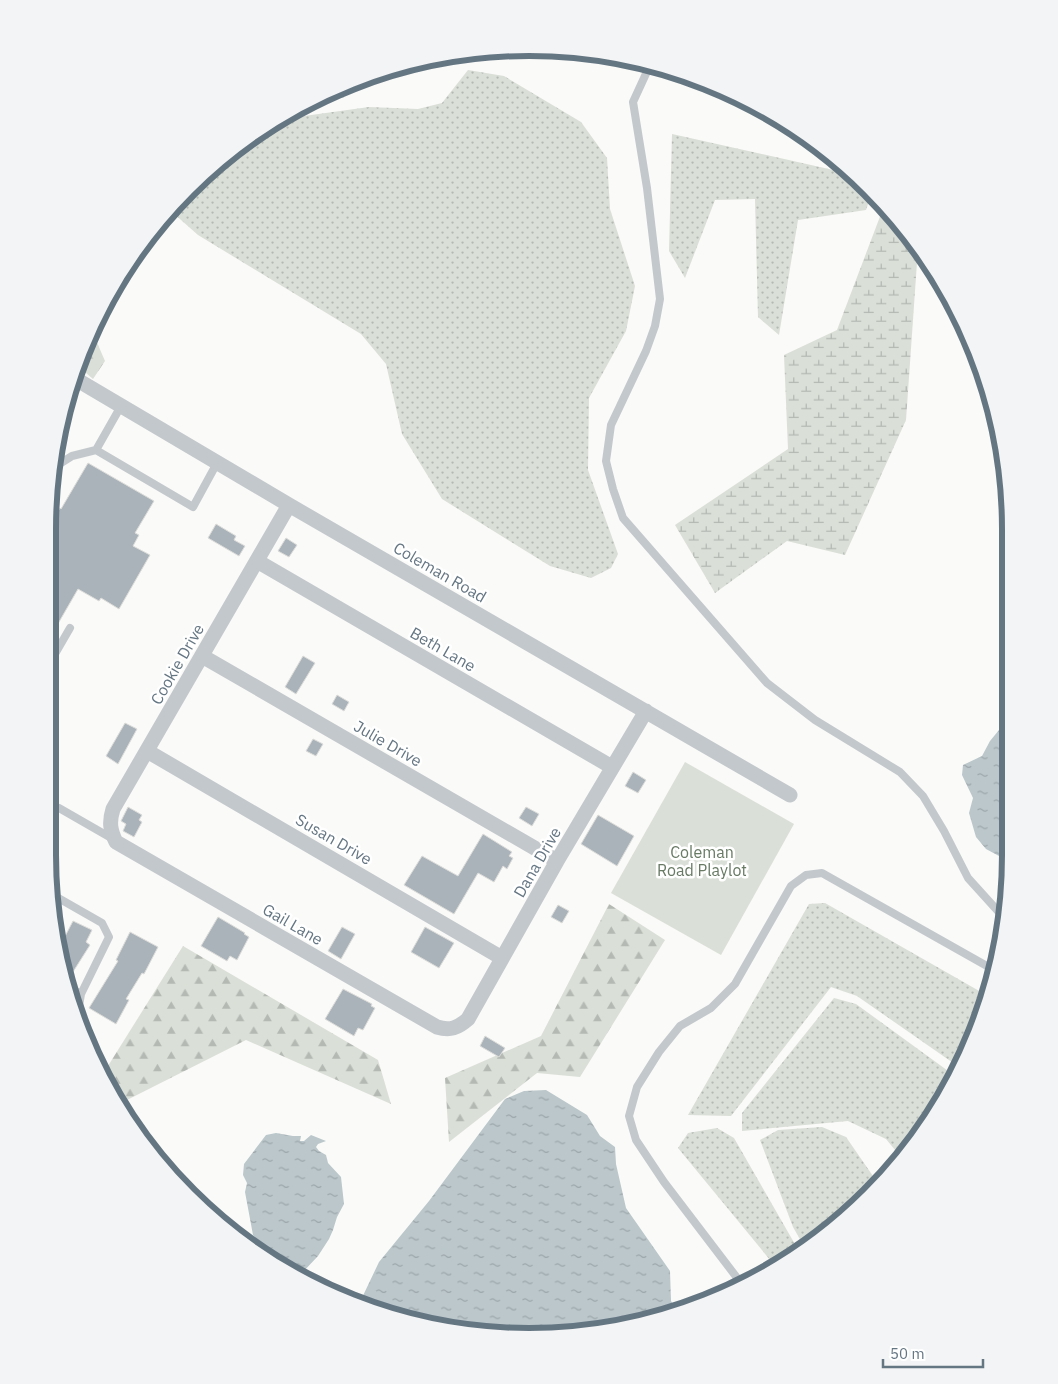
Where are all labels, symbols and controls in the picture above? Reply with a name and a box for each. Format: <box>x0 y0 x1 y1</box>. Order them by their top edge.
street label: Coleman Road <box>390 537 490 607</box>
street label: Cookie Drive <box>146 620 208 708</box>
street label: Beth Lane <box>407 622 479 676</box>
street label: Julie Drive <box>350 716 426 771</box>
street label: Susan Drive <box>292 809 376 869</box>
street label: Dana Drive <box>509 823 565 901</box>
park label: Coleman Road Playlot <box>657 842 747 880</box>
street label: Gail Lane <box>259 899 327 949</box>
scale bar <box>883 1336 983 1368</box>
text: 50 m <box>890 1344 925 1363</box>

